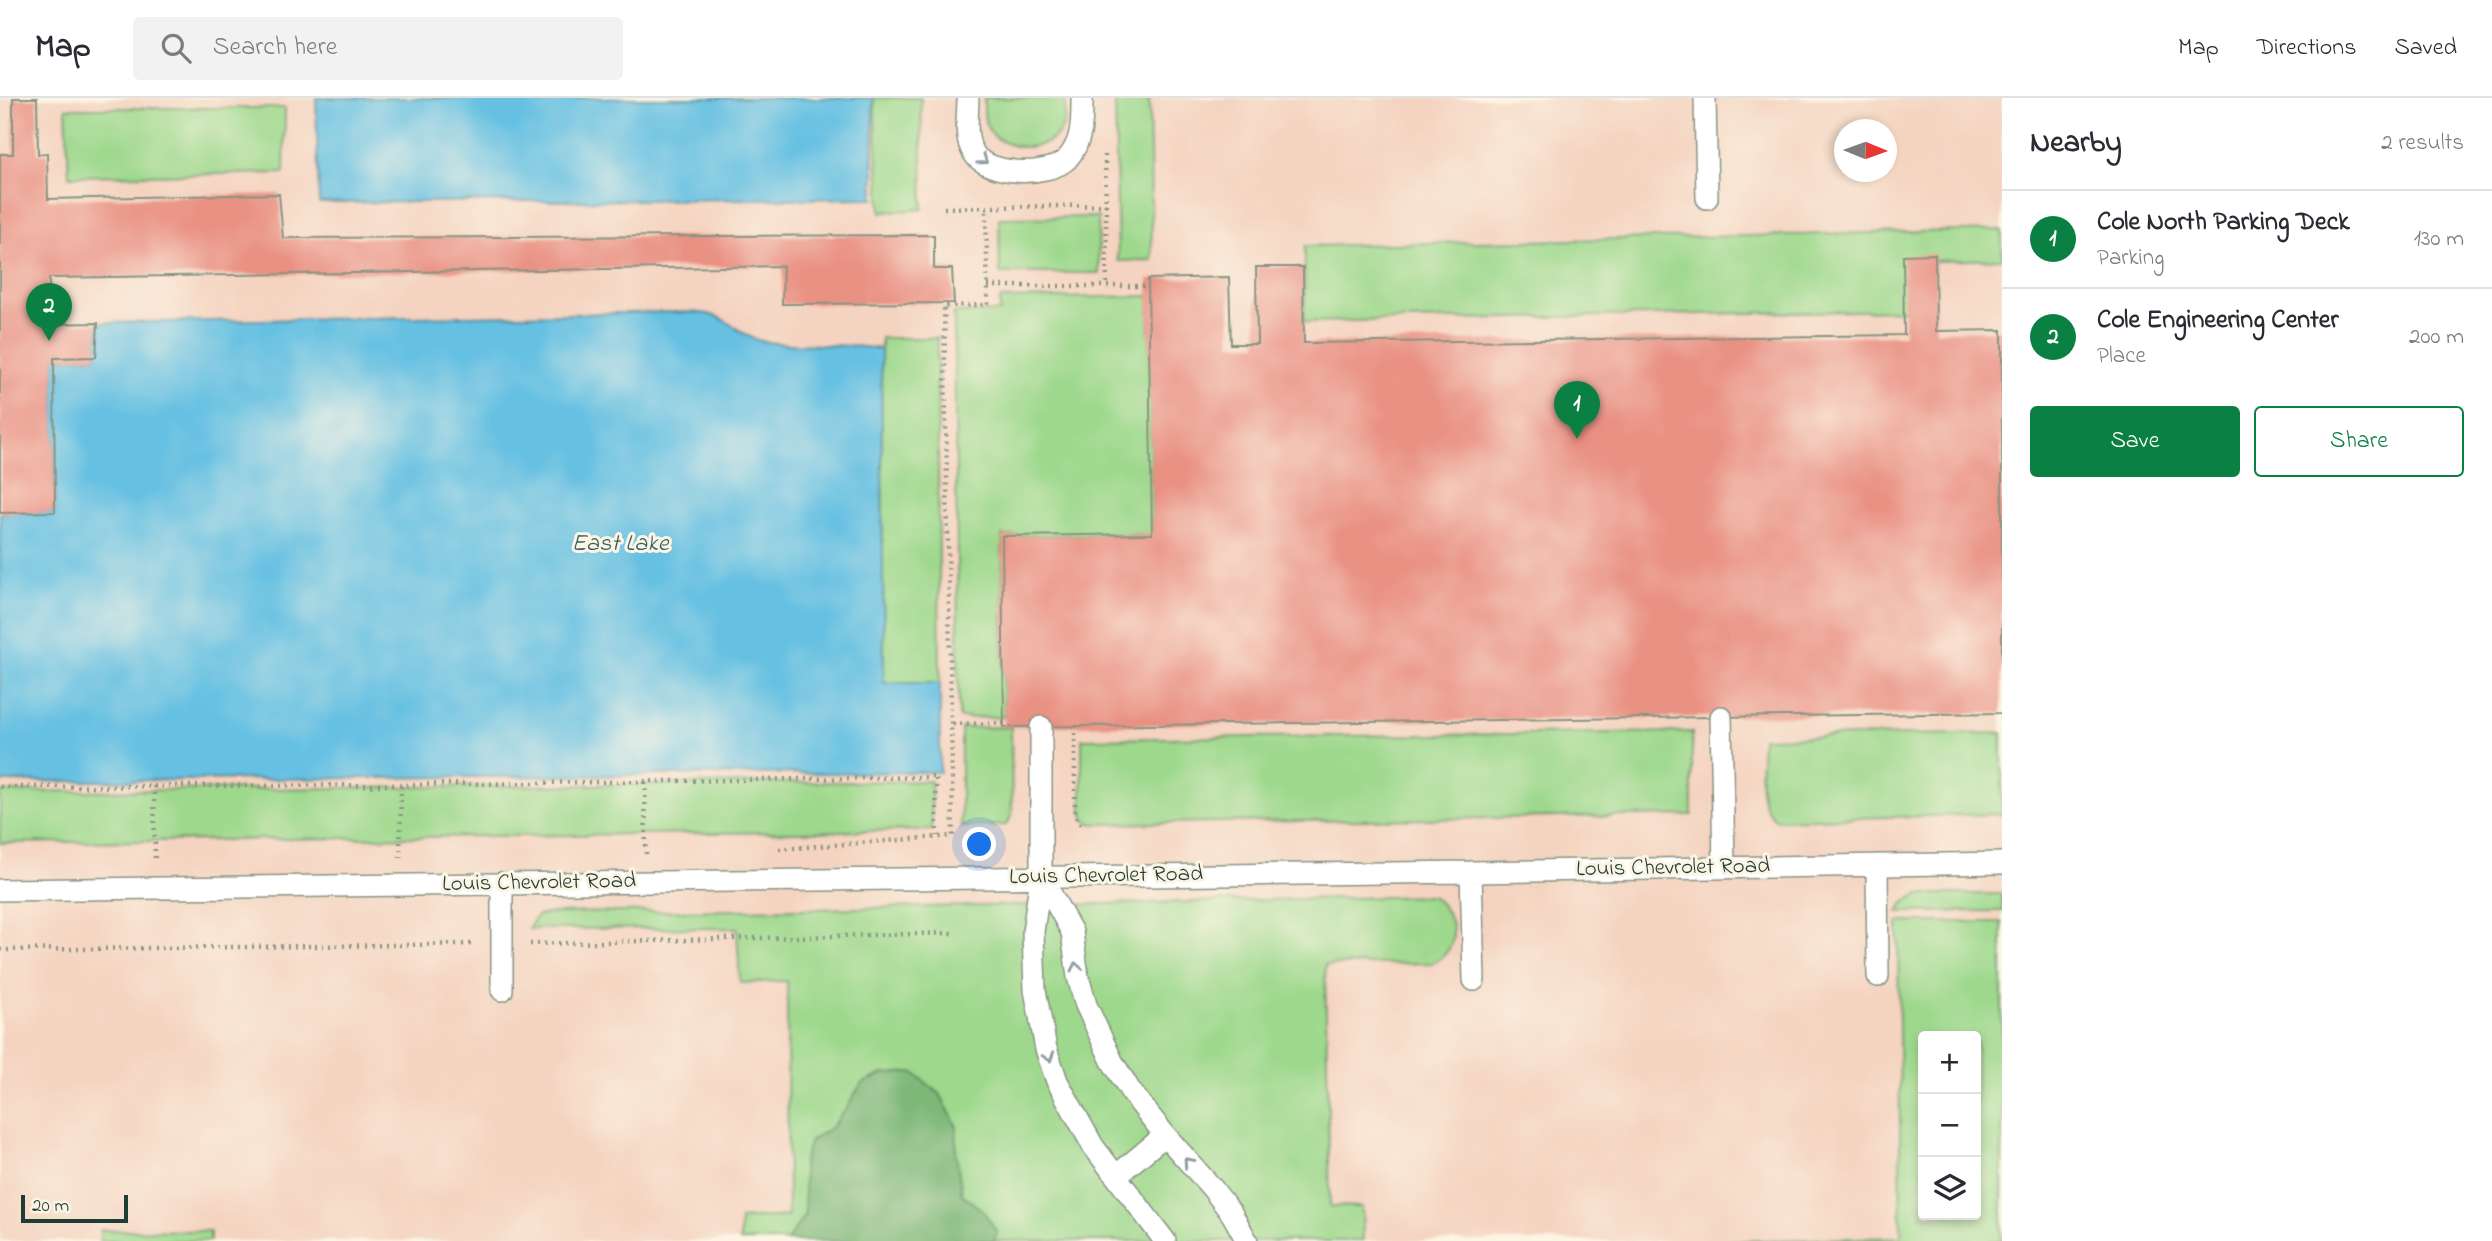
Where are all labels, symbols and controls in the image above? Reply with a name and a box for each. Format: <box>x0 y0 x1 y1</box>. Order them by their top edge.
search box <box>133 17 623 80</box>
text: Map <box>35 24 91 72</box>
icon: search <box>157 29 195 67</box>
text: Search here <box>213 29 337 67</box>
text: Map <box>2178 31 2219 66</box>
text: Directions <box>2257 31 2356 66</box>
text: Saved <box>2394 31 2457 66</box>
north arrow <box>1834 119 1897 182</box>
text: Nearby <box>2030 122 2122 166</box>
text: 2 results <box>2381 127 2464 160</box>
one-way arrow <box>976 152 988 164</box>
text: Cole North Parking Deck <box>2097 204 2350 242</box>
text: 1 <box>2049 223 2057 256</box>
text: 130 m <box>2414 223 2464 256</box>
text: Parking <box>2097 242 2164 275</box>
pin: 2 <box>26 283 72 341</box>
text: Cole Engineering Center <box>2097 302 2339 340</box>
text: 2 <box>2047 321 2059 354</box>
text: 200 m <box>2409 321 2464 354</box>
text: Place <box>2097 340 2146 373</box>
pin: 1 <box>1554 381 1600 439</box>
button: Save <box>2030 406 2240 477</box>
button: Share <box>2254 406 2464 477</box>
water label: East Lake <box>572 527 670 562</box>
your location <box>962 827 996 861</box>
street label: Louis Chevrolet Road <box>1576 850 1770 886</box>
street label: Louis Chevrolet Road <box>1009 858 1203 894</box>
street label: Louis Chevrolet Road <box>442 865 636 901</box>
one-way arrow <box>1070 961 1085 973</box>
map controls <box>1918 1031 1981 1220</box>
button: + <box>1918 1031 1981 1094</box>
one-way arrow <box>1041 1050 1055 1063</box>
button: − <box>1918 1094 1981 1157</box>
one-way arrow <box>1184 1157 1197 1170</box>
button: layers <box>1918 1157 1981 1220</box>
scale bar <box>21 1192 128 1224</box>
text: 20 m <box>32 1193 69 1220</box>

